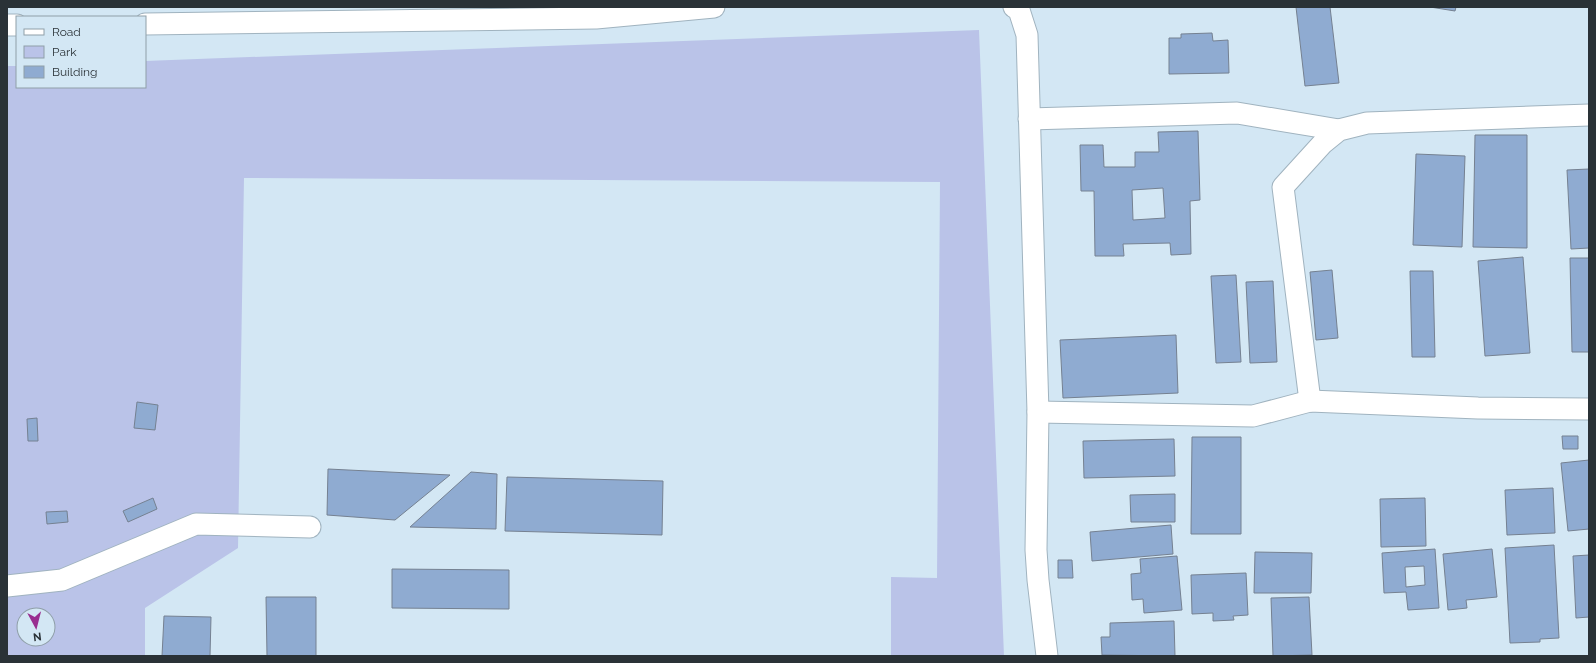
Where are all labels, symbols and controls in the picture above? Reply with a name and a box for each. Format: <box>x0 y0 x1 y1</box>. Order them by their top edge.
legend <box>16 16 146 88</box>
text: Road <box>52 25 81 39</box>
text: Park <box>52 45 77 59</box>
text: Building <box>52 65 98 79</box>
north arrow <box>16 607 56 647</box>
text: N <box>32 629 42 643</box>

